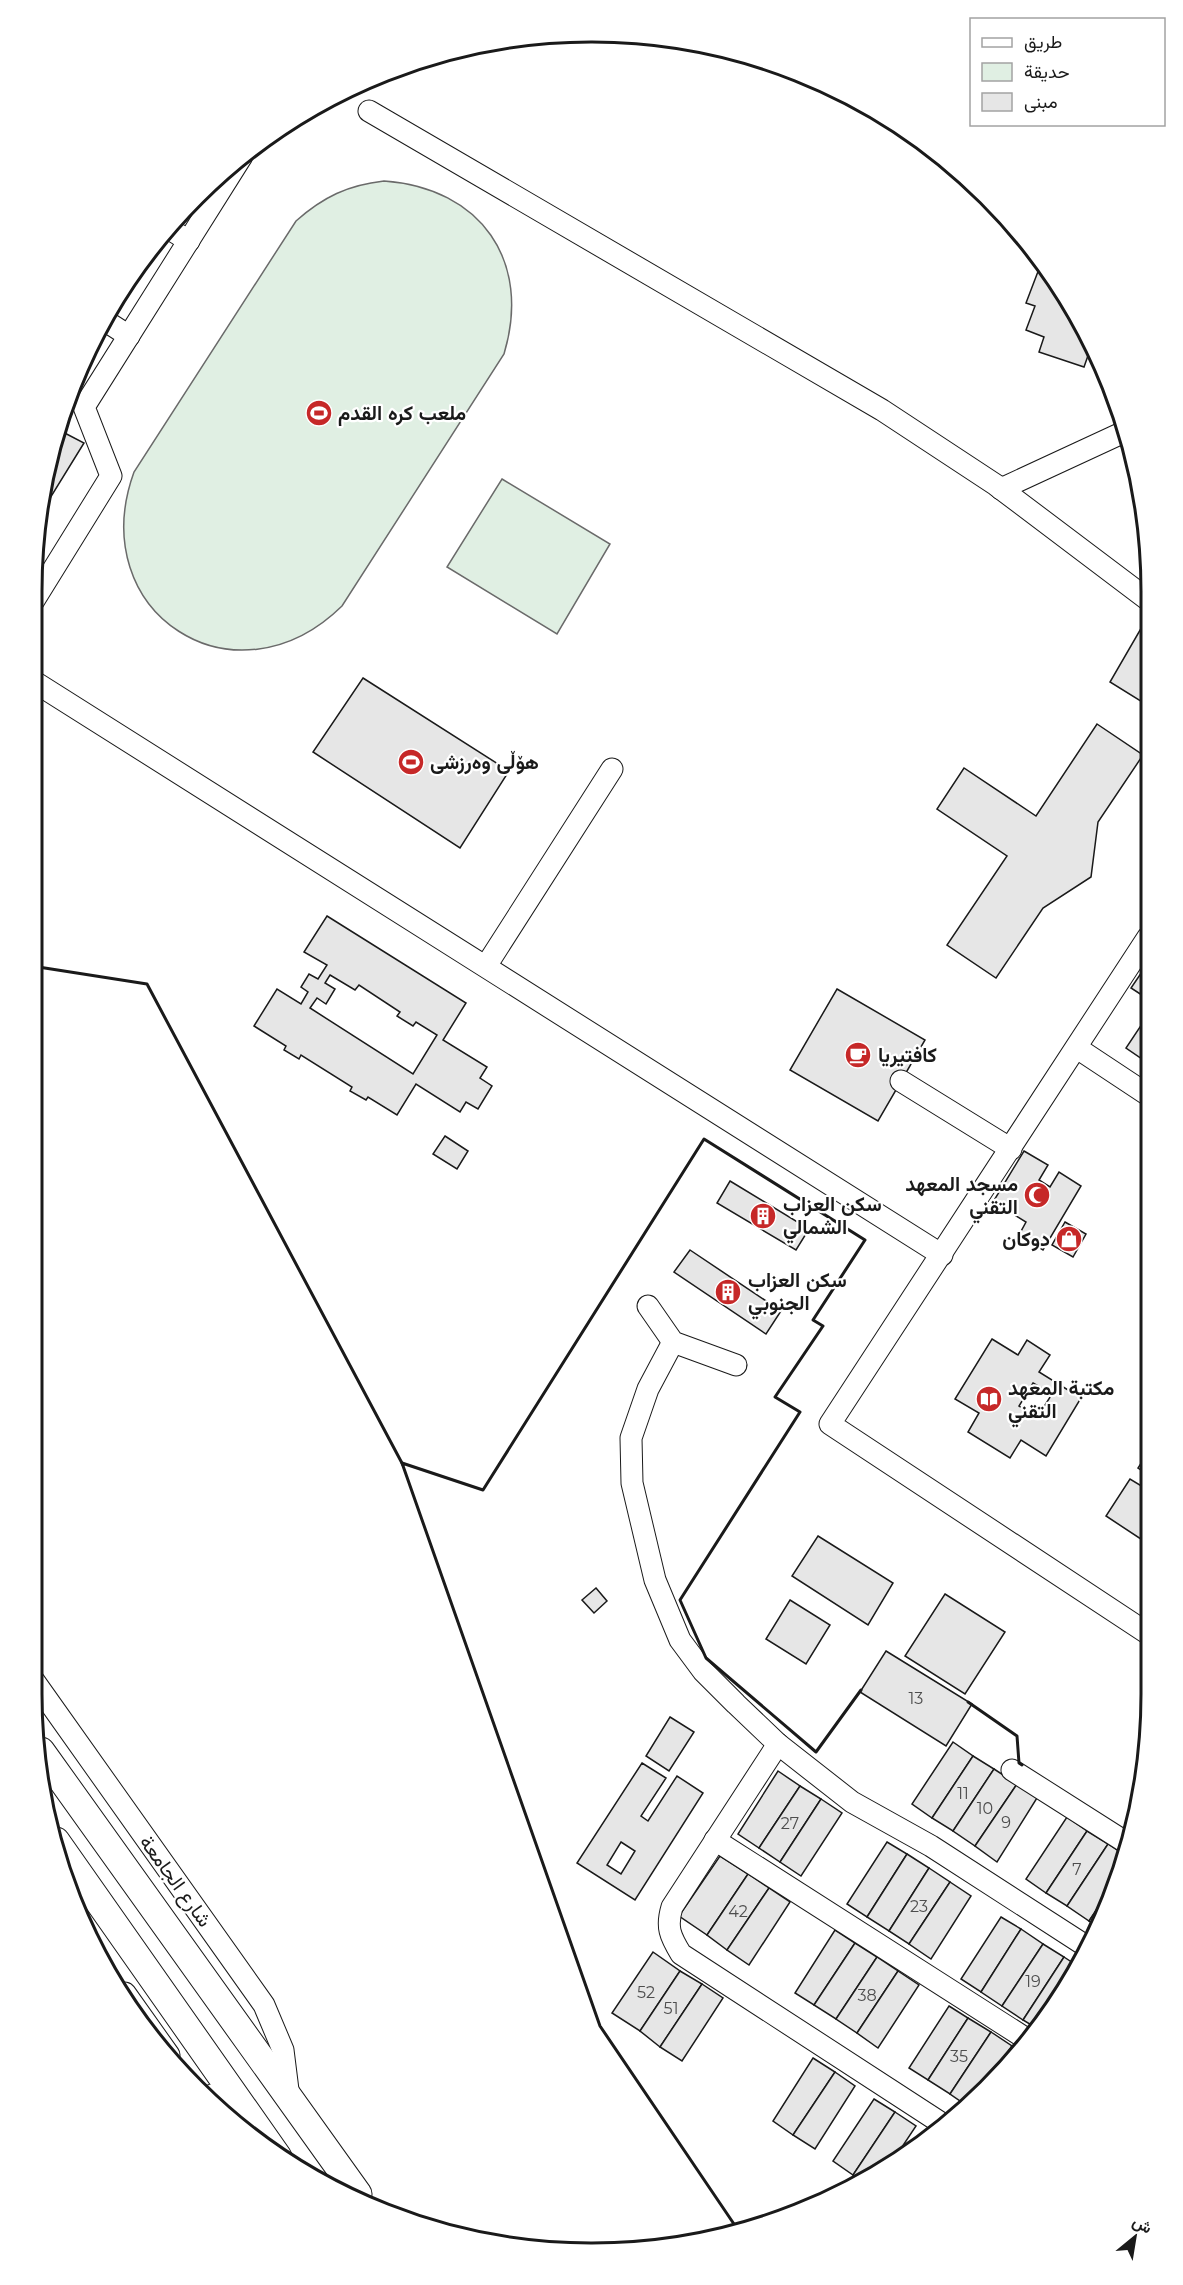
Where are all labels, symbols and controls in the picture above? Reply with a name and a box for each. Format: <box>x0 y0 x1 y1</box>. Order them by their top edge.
legend <box>970 18 1165 126</box>
text: طريق <box>1024 31 1062 53</box>
text: حديقة <box>1024 61 1070 83</box>
text: مبنى <box>1024 91 1058 113</box>
sports icon: ملعب كره القدم <box>304 398 334 428</box>
place label: ملعب كره القدم <box>338 401 466 426</box>
sports icon: هۆڵی وەرزشی <box>396 747 426 777</box>
place label: هۆڵی وەرزشی <box>430 750 539 775</box>
cafe icon: کافتیریا <box>843 1040 873 1070</box>
place label: کافتیریا <box>878 1043 937 1068</box>
place label: مسجد المعهد التقني <box>905 1172 1018 1224</box>
mosque icon: مسجد المعهد التقني <box>1022 1180 1052 1210</box>
place label: سكن العزاب الشمالي <box>783 1192 882 1244</box>
building icon: سكن العزاب الشمالي <box>748 1201 778 1231</box>
shop icon: دوکان <box>1054 1224 1084 1254</box>
place label: دوکان <box>1002 1227 1050 1252</box>
place label: سكن العزاب الجنوبي <box>748 1268 847 1320</box>
building icon: سكن العزاب الجنوبي <box>713 1277 743 1307</box>
place label: مكتبة المعهد التقني <box>1008 1376 1115 1428</box>
library icon: مكتبة المعهد التقني <box>974 1384 1004 1414</box>
house number: 13 <box>909 1689 923 1708</box>
house number: 11 <box>957 1784 969 1803</box>
house number: 10 <box>977 1799 993 1818</box>
house number: 9 <box>1001 1813 1011 1832</box>
house number: 27 <box>781 1814 799 1833</box>
street label: شارع الجامعة <box>133 1831 217 1933</box>
house number: 7 <box>1072 1860 1082 1879</box>
house number: 23 <box>910 1897 928 1916</box>
house number: 42 <box>728 1902 748 1921</box>
house number: 19 <box>1025 1972 1041 1991</box>
house number: 52 <box>637 1983 655 2002</box>
house number: 38 <box>857 1986 877 2005</box>
house number: 51 <box>664 1999 678 2018</box>
house number: 35 <box>950 2047 968 2066</box>
north arrow <box>1105 2207 1165 2267</box>
text: ش <box>1129 2211 1155 2237</box>

